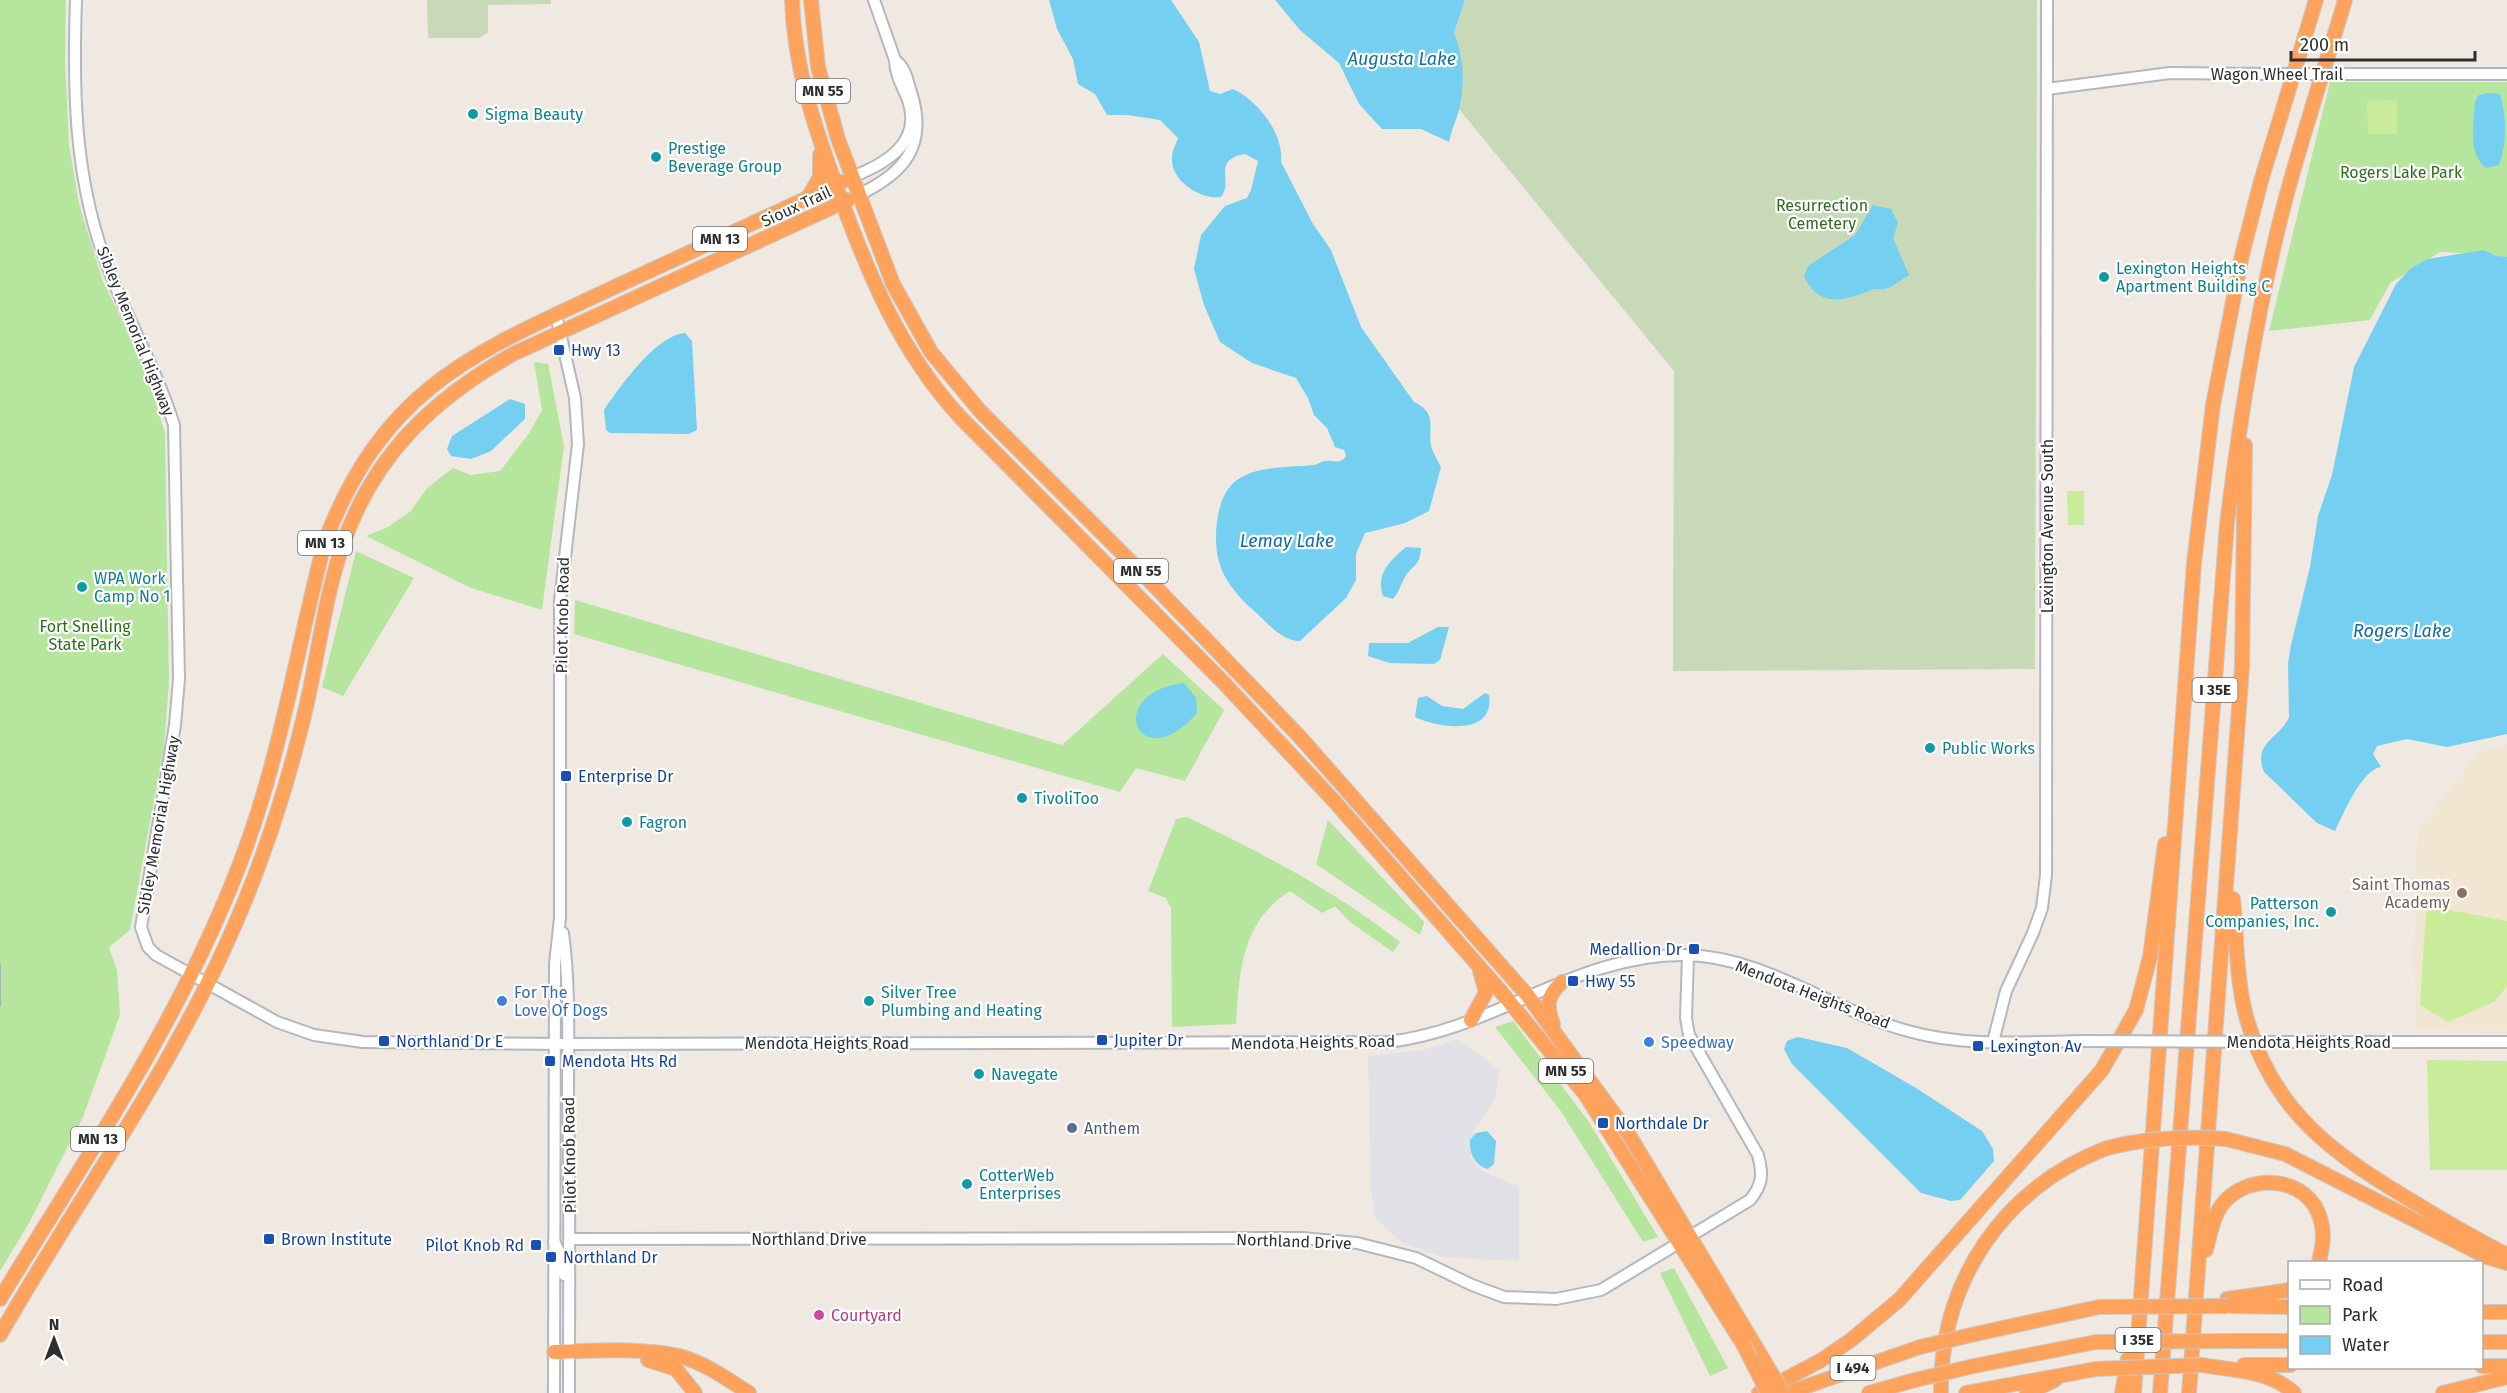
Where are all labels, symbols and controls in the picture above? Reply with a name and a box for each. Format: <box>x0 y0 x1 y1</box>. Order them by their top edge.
scale bar <box>2291 24 2476 62</box>
text: 200 m <box>2300 34 2349 56</box>
water label: Augusta Lake <box>1347 48 1456 70</box>
street label: Wagon Wheel Trail <box>2211 65 2344 84</box>
road number: MN 55 <box>796 79 850 103</box>
place label: Sigma Beauty <box>485 105 583 124</box>
marker: Sigma Beauty <box>466 107 480 121</box>
place label: Prestige Beverage Group <box>668 139 782 176</box>
marker: Prestige Beverage Group <box>649 150 663 164</box>
park label: Rogers Lake Park <box>2340 163 2463 182</box>
street label: Sioux Trail <box>758 182 835 231</box>
park label: Resurrection Cemetery <box>1776 196 1868 233</box>
road number: MN 13 <box>693 227 747 251</box>
street label: Sibley Memorial Highway <box>93 244 178 419</box>
place label: Lexington Heights Apartment Building C <box>2116 259 2270 296</box>
marker: Lexington Heights Apartment Building C <box>2097 270 2111 284</box>
place label: Hwy 13 <box>571 341 620 360</box>
marker: Hwy 13 <box>552 343 566 357</box>
street label: Lexington Avenue South <box>2038 439 2057 613</box>
water label: Lemay Lake <box>1240 530 1334 552</box>
road number: MN 13 <box>298 531 352 555</box>
street label: Pilot Knob Road <box>552 557 573 673</box>
road number: MN 55 <box>1114 559 1168 583</box>
place label: WPA Work Camp No 1 <box>94 569 170 606</box>
marker: WPA Work Camp No 1 <box>75 580 89 594</box>
park label: Fort Snelling State Park <box>39 617 131 654</box>
water label: Rogers Lake <box>2353 620 2451 642</box>
road number: I 35E <box>2192 678 2238 702</box>
street label: Sibley Memorial Highway <box>133 734 184 916</box>
place label: Public Works <box>1942 739 2035 758</box>
marker: Public Works <box>1923 741 1937 755</box>
place label: Enterprise Dr <box>578 767 674 786</box>
marker: Enterprise Dr <box>559 769 573 783</box>
place label: TivoliToo <box>1034 789 1099 808</box>
marker: TivoliToo <box>1015 791 1029 805</box>
place label: Fagron <box>639 813 687 832</box>
marker: Fagron <box>620 815 634 829</box>
place label: Saint Thomas Academy <box>2352 875 2450 912</box>
marker: Saint Thomas Academy <box>2455 886 2469 900</box>
place label: Patterson Companies, Inc. <box>2205 894 2319 931</box>
marker: Patterson Companies, Inc. <box>2324 905 2338 919</box>
place label: Medallion Dr <box>1589 940 1683 959</box>
marker: Medallion Dr <box>1687 942 1701 956</box>
street label: Mendota Heights Road <box>1733 956 1893 1033</box>
place label: Hwy 55 <box>1585 972 1635 991</box>
marker: Hwy 55 <box>1566 974 1580 988</box>
place label: For The Love Of Dogs <box>514 983 608 1020</box>
place label: Silver Tree Plumbing and Heating <box>881 983 1042 1020</box>
marker: For The Love Of Dogs <box>495 994 509 1008</box>
marker: Silver Tree Plumbing and Heating <box>862 994 876 1008</box>
place label: Jupiter Dr <box>1114 1031 1184 1050</box>
place label: Northland Dr E <box>396 1032 503 1051</box>
street label: Mendota Heights Road <box>1231 1032 1395 1053</box>
marker: Jupiter Dr <box>1095 1033 1109 1047</box>
place label: Speedway <box>1661 1033 1734 1052</box>
street label: Mendota Heights Road <box>2227 1033 2391 1052</box>
marker: Northland Dr E <box>377 1034 391 1048</box>
street label: Mendota Heights Road <box>745 1034 909 1053</box>
marker: Speedway <box>1642 1035 1656 1049</box>
place label: Lexington Av <box>1990 1037 2082 1056</box>
marker: Lexington Av <box>1971 1039 1985 1053</box>
place label: Mendota Hts Rd <box>562 1052 677 1071</box>
marker: Mendota Hts Rd <box>543 1054 557 1068</box>
road number: MN 55 <box>1539 1059 1593 1083</box>
place label: Navegate <box>991 1065 1058 1084</box>
marker: Navegate <box>972 1067 986 1081</box>
street label: Pilot Knob Road <box>559 1097 580 1213</box>
place label: Northdale Dr <box>1615 1114 1710 1133</box>
marker: Northdale Dr <box>1596 1116 1610 1130</box>
place label: Anthem <box>1084 1119 1140 1138</box>
marker: Anthem <box>1065 1121 1079 1135</box>
road number: MN 13 <box>71 1127 125 1151</box>
place label: CotterWeb Enterprises <box>979 1166 1061 1203</box>
marker: CotterWeb Enterprises <box>960 1177 974 1191</box>
place label: Brown Institute <box>281 1230 392 1249</box>
street label: Northland Drive <box>751 1230 867 1249</box>
street label: Northland Drive <box>1236 1230 1352 1253</box>
marker: Brown Institute <box>262 1232 276 1246</box>
place label: Pilot Knob Rd <box>425 1236 524 1255</box>
marker: Pilot Knob Rd <box>529 1238 543 1252</box>
place label: Northland Dr <box>563 1248 658 1267</box>
marker: Northland Dr <box>544 1250 558 1264</box>
legend <box>2288 1261 2483 1369</box>
text: Road <box>2342 1274 2384 1296</box>
text: Park <box>2342 1304 2378 1326</box>
place label: Courtyard <box>831 1306 902 1325</box>
marker: Courtyard <box>812 1308 826 1322</box>
north arrow <box>24 1309 84 1369</box>
text: N <box>49 1315 59 1334</box>
road number: I 35E <box>2116 1328 2160 1352</box>
text: Water <box>2342 1334 2389 1356</box>
road number: I 494 <box>1830 1356 1876 1380</box>

